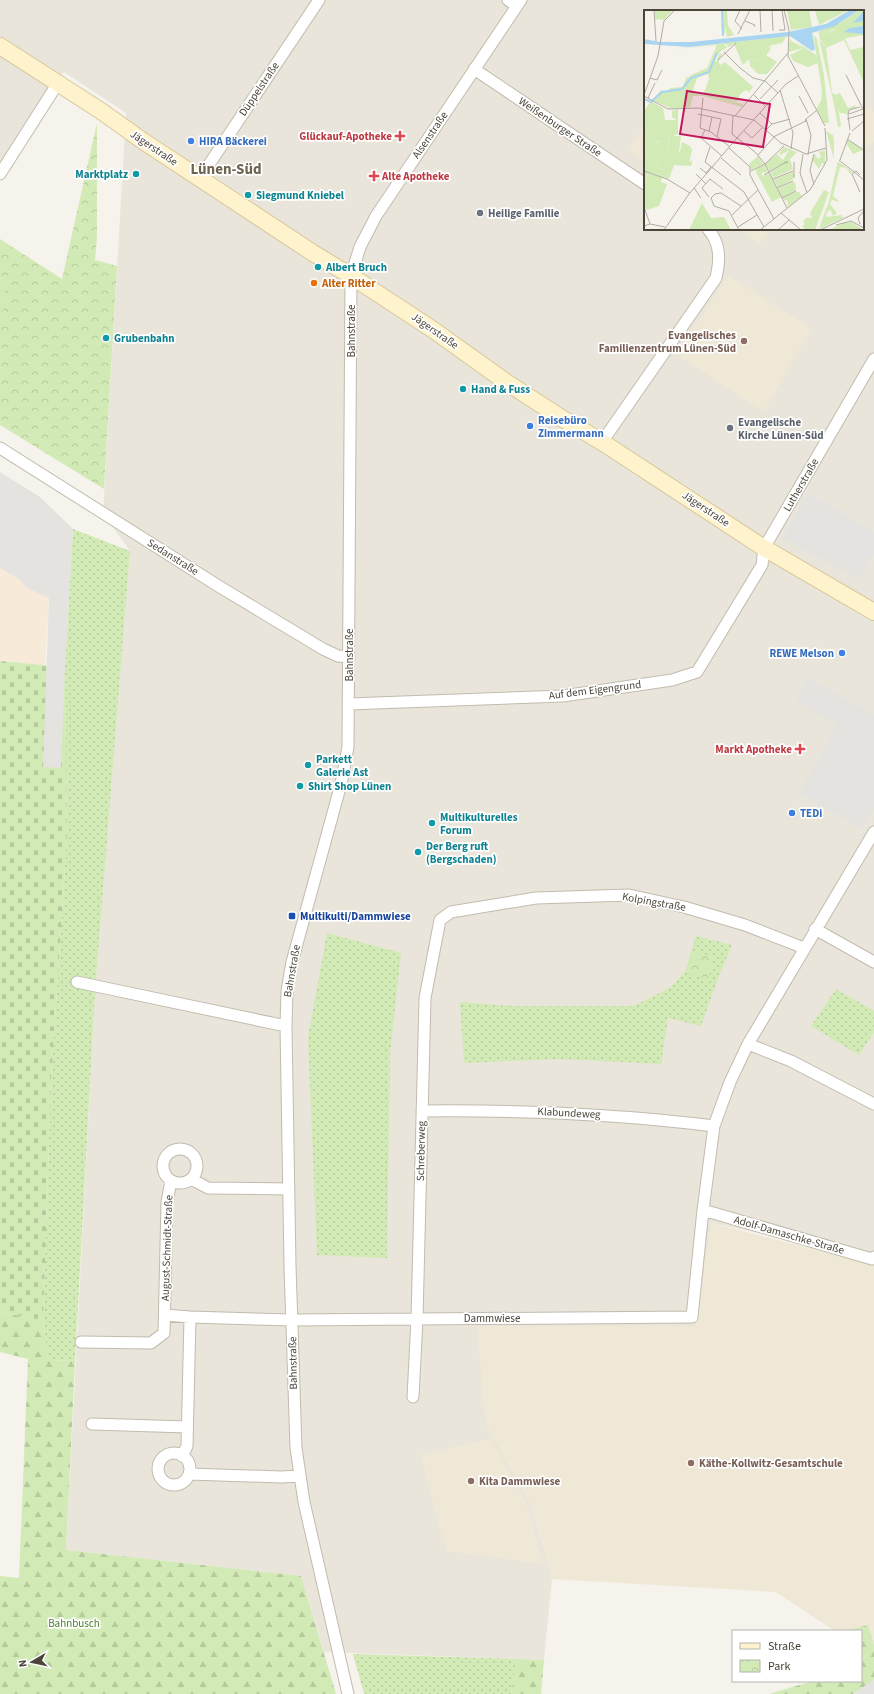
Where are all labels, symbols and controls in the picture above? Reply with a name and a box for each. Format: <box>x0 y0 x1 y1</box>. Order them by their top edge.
inset map <box>644 10 864 230</box>
street label: Düppelstraße <box>235 59 283 119</box>
street label: Weißenburger Straße <box>515 94 605 161</box>
street label: Alsenstraße <box>409 108 452 162</box>
street label: Jägerstraße <box>127 127 181 170</box>
place label: Glückauf-Apotheke <box>299 129 392 144</box>
marker: Glückauf-Apotheke <box>395 131 405 141</box>
place label: HIRA Bäckerei <box>199 134 267 149</box>
marker: HIRA Bäckerei <box>186 136 196 146</box>
district label: Lünen-Süd <box>190 159 262 180</box>
place label: Marktplatz <box>75 167 128 182</box>
marker: Marktplatz <box>131 169 141 179</box>
place label: Alte Apotheke <box>381 169 450 184</box>
marker: Alte Apotheke <box>369 171 379 181</box>
place label: Siegmund Kniebel <box>256 188 345 203</box>
marker: Siegmund Kniebel <box>243 190 253 200</box>
place label: Heilige Familie <box>488 206 560 221</box>
marker: Heilige Familie <box>475 208 485 218</box>
place label: Albert Bruch <box>325 260 387 275</box>
marker: Albert Bruch <box>313 262 323 272</box>
place label: Alter Ritter <box>321 276 376 291</box>
marker: Alter Ritter <box>309 278 319 288</box>
street label: Bahnstraße <box>344 304 359 358</box>
street label: Jägerstraße <box>408 309 462 353</box>
place label: Evangelisches Familienzentrum Lünen-Süd <box>599 328 736 356</box>
place label: Grubenbahn <box>114 331 175 346</box>
marker: Grubenbahn <box>101 333 111 343</box>
marker: Evangelisches Familienzentrum Lünen-Süd <box>739 336 749 346</box>
place label: Hand & Fuss <box>471 382 530 397</box>
marker: Hand & Fuss <box>458 384 468 394</box>
place label: Reisebüro Zimmermann <box>538 413 604 441</box>
place label: Evangelische Kirche Lünen-Süd <box>738 415 824 443</box>
marker: Reisebüro Zimmermann <box>525 421 535 431</box>
marker: Evangelische Kirche Lünen-Süd <box>725 423 735 433</box>
street label: Lutherstraße <box>780 455 823 514</box>
street label: Jägerstraße <box>679 488 733 531</box>
street label: Sedanstraße <box>144 535 202 579</box>
street label: Bahnstraße <box>342 628 357 682</box>
place label: REWE Melson <box>770 646 834 661</box>
marker: REWE Melson <box>837 648 847 658</box>
street label: Auf dem Eigengrund <box>548 677 642 703</box>
place label: Markt Apotheke <box>715 742 792 757</box>
marker: Markt Apotheke <box>795 744 805 754</box>
place label: Parkett Galerie Ast <box>316 752 369 780</box>
marker: Parkett Galerie Ast <box>303 760 313 770</box>
place label: Shirt Shop Lünen <box>308 779 391 794</box>
marker: Shirt Shop Lünen <box>295 781 305 791</box>
place label: TEDi <box>800 806 822 821</box>
marker: TEDi <box>787 808 797 818</box>
place label: Multikulturelles Forum <box>440 810 518 838</box>
marker: Multikulturelles Forum <box>427 818 437 828</box>
place label: Der Berg ruft (Bergschaden) <box>426 839 496 867</box>
marker: Der Berg ruft (Bergschaden) <box>413 847 423 857</box>
street label: Kolpingstraße <box>621 889 688 915</box>
place label: Multikulti/Dammwiese <box>300 909 411 924</box>
marker: Multikulti/Dammwiese <box>287 911 297 921</box>
street label: Bahnstraße <box>280 943 304 998</box>
street label: Klabundeweg <box>537 1104 601 1122</box>
street label: Schreberweg <box>413 1120 429 1181</box>
street label: August-Schmidt-Straße <box>158 1194 176 1301</box>
street label: Adolf-Damaschke-Straße <box>732 1212 846 1258</box>
street label: Dammwiese <box>464 1311 521 1326</box>
street label: Bahnstraße <box>285 1336 301 1390</box>
place label: Käthe-Kollwitz-Gesamtschule <box>699 1456 843 1471</box>
marker: Käthe-Kollwitz-Gesamtschule <box>686 1458 696 1468</box>
place label: Kita Dammwiese <box>479 1474 561 1489</box>
marker: Kita Dammwiese <box>466 1476 476 1486</box>
park label: Bahnbusch <box>48 1616 100 1631</box>
legend <box>732 1630 862 1682</box>
text: Straße <box>768 1638 801 1655</box>
north arrow <box>12 1642 52 1682</box>
text: Park <box>768 1658 790 1675</box>
text: N <box>15 1659 31 1668</box>

